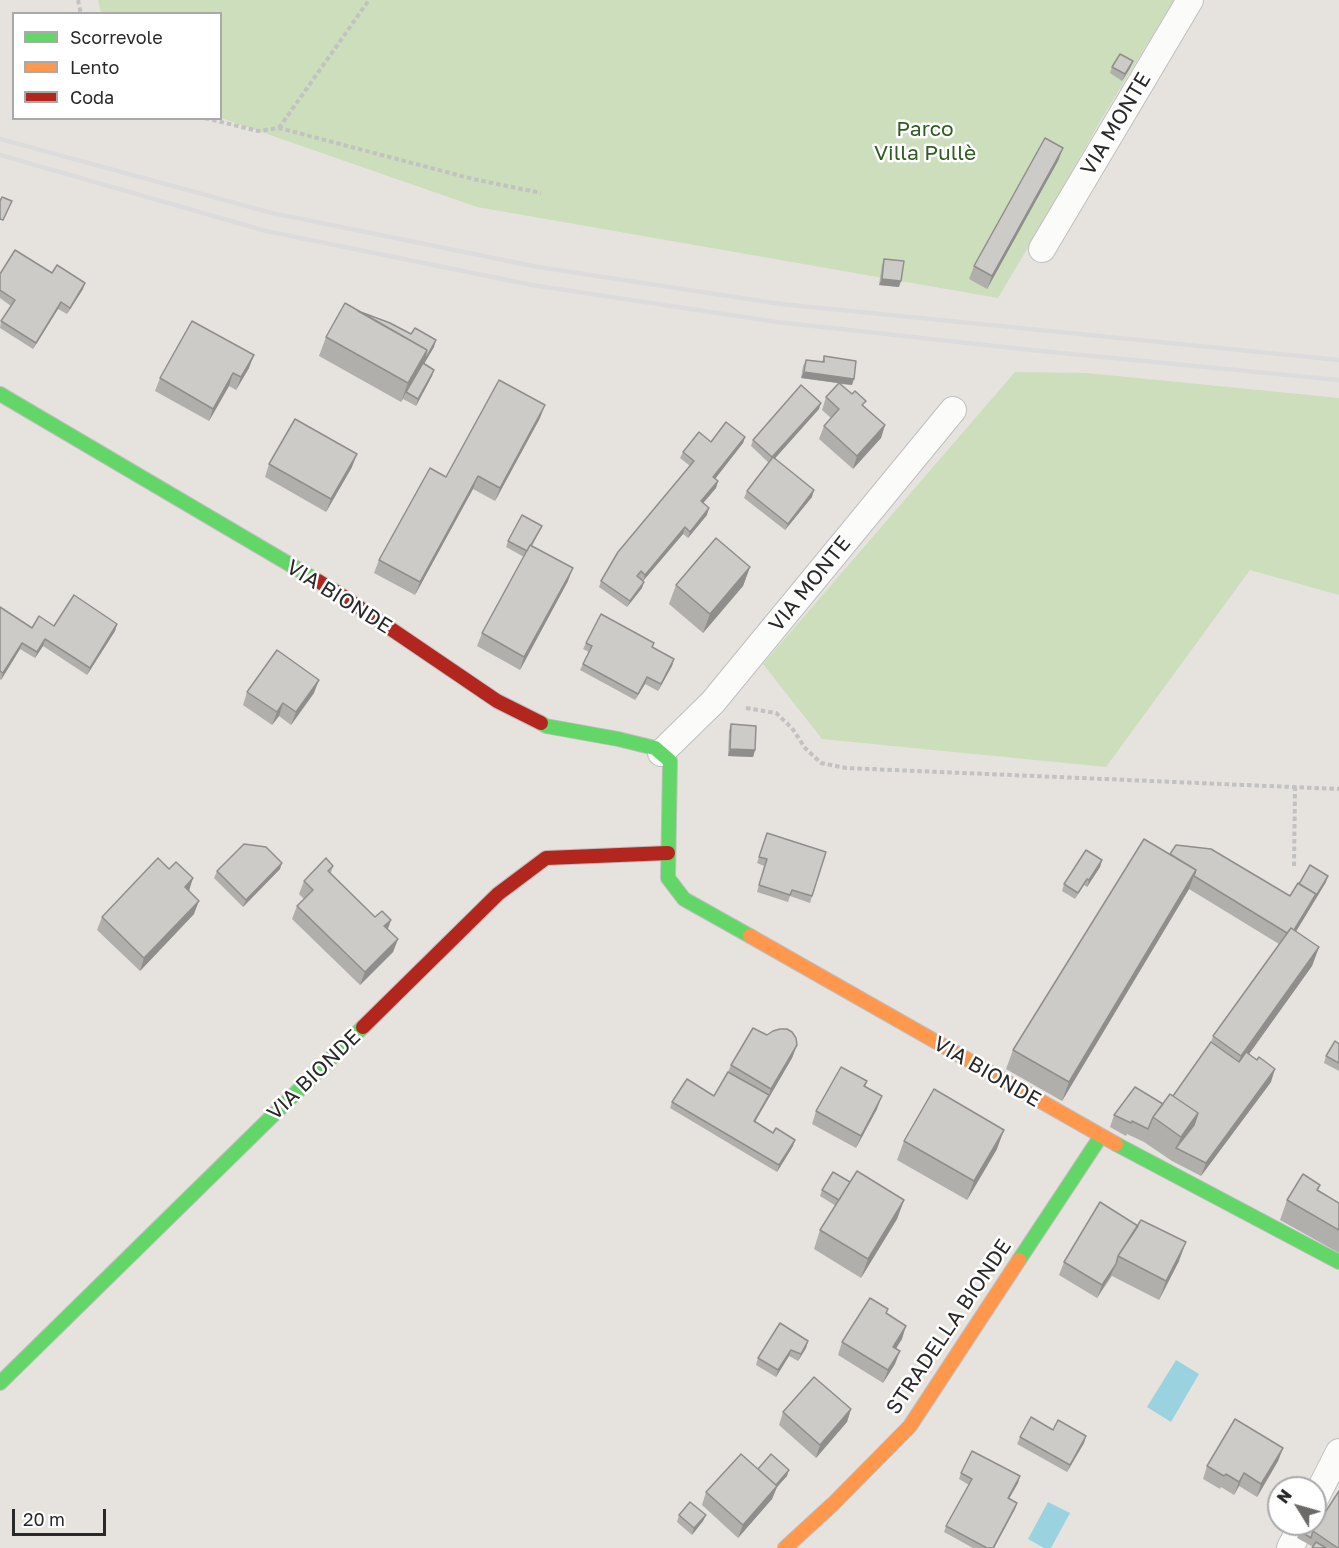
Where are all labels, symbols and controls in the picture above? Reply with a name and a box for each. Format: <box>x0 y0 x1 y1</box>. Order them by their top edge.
legend <box>12 12 222 120</box>
text: Scorrevole <box>70 26 163 48</box>
text: Lento <box>70 56 119 78</box>
street label: VIA MONTE <box>1075 68 1157 180</box>
text: Coda <box>70 86 114 108</box>
park label: Parco Villa Pullè <box>874 116 976 166</box>
street label: VIA MONTE <box>764 531 856 637</box>
street label: VIA BIONDE <box>282 555 396 639</box>
street label: VIA BIONDE <box>262 1024 366 1126</box>
street label: VIA BIONDE <box>929 1031 1045 1113</box>
street label: STRADELLA BIONDE <box>881 1235 1017 1419</box>
north arrow <box>1267 1476 1327 1536</box>
text: N <box>1273 1485 1296 1507</box>
scale bar <box>15 1497 110 1535</box>
text: 20 m <box>23 1508 65 1530</box>

